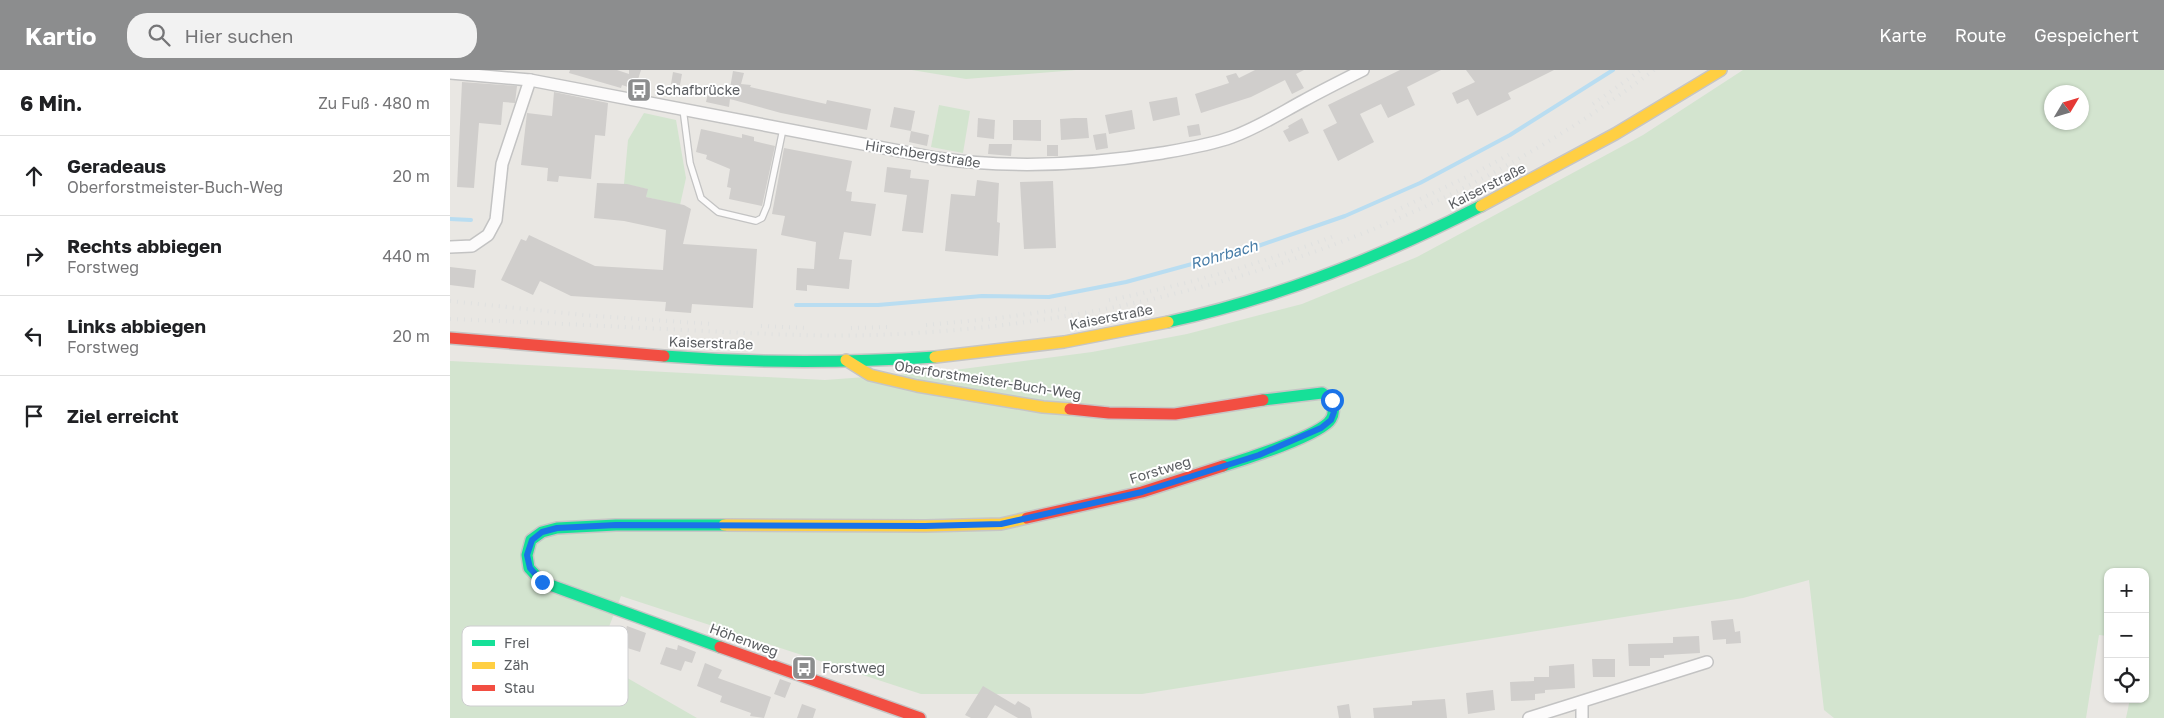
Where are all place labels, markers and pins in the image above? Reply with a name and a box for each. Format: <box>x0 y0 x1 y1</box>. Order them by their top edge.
bus stop icon: Schafbrücke <box>626 77 652 103</box>
place label: Schafbrücke <box>656 81 740 98</box>
bus stop icon: Forstweg <box>791 655 817 681</box>
place label: Forstweg <box>822 659 885 676</box>

